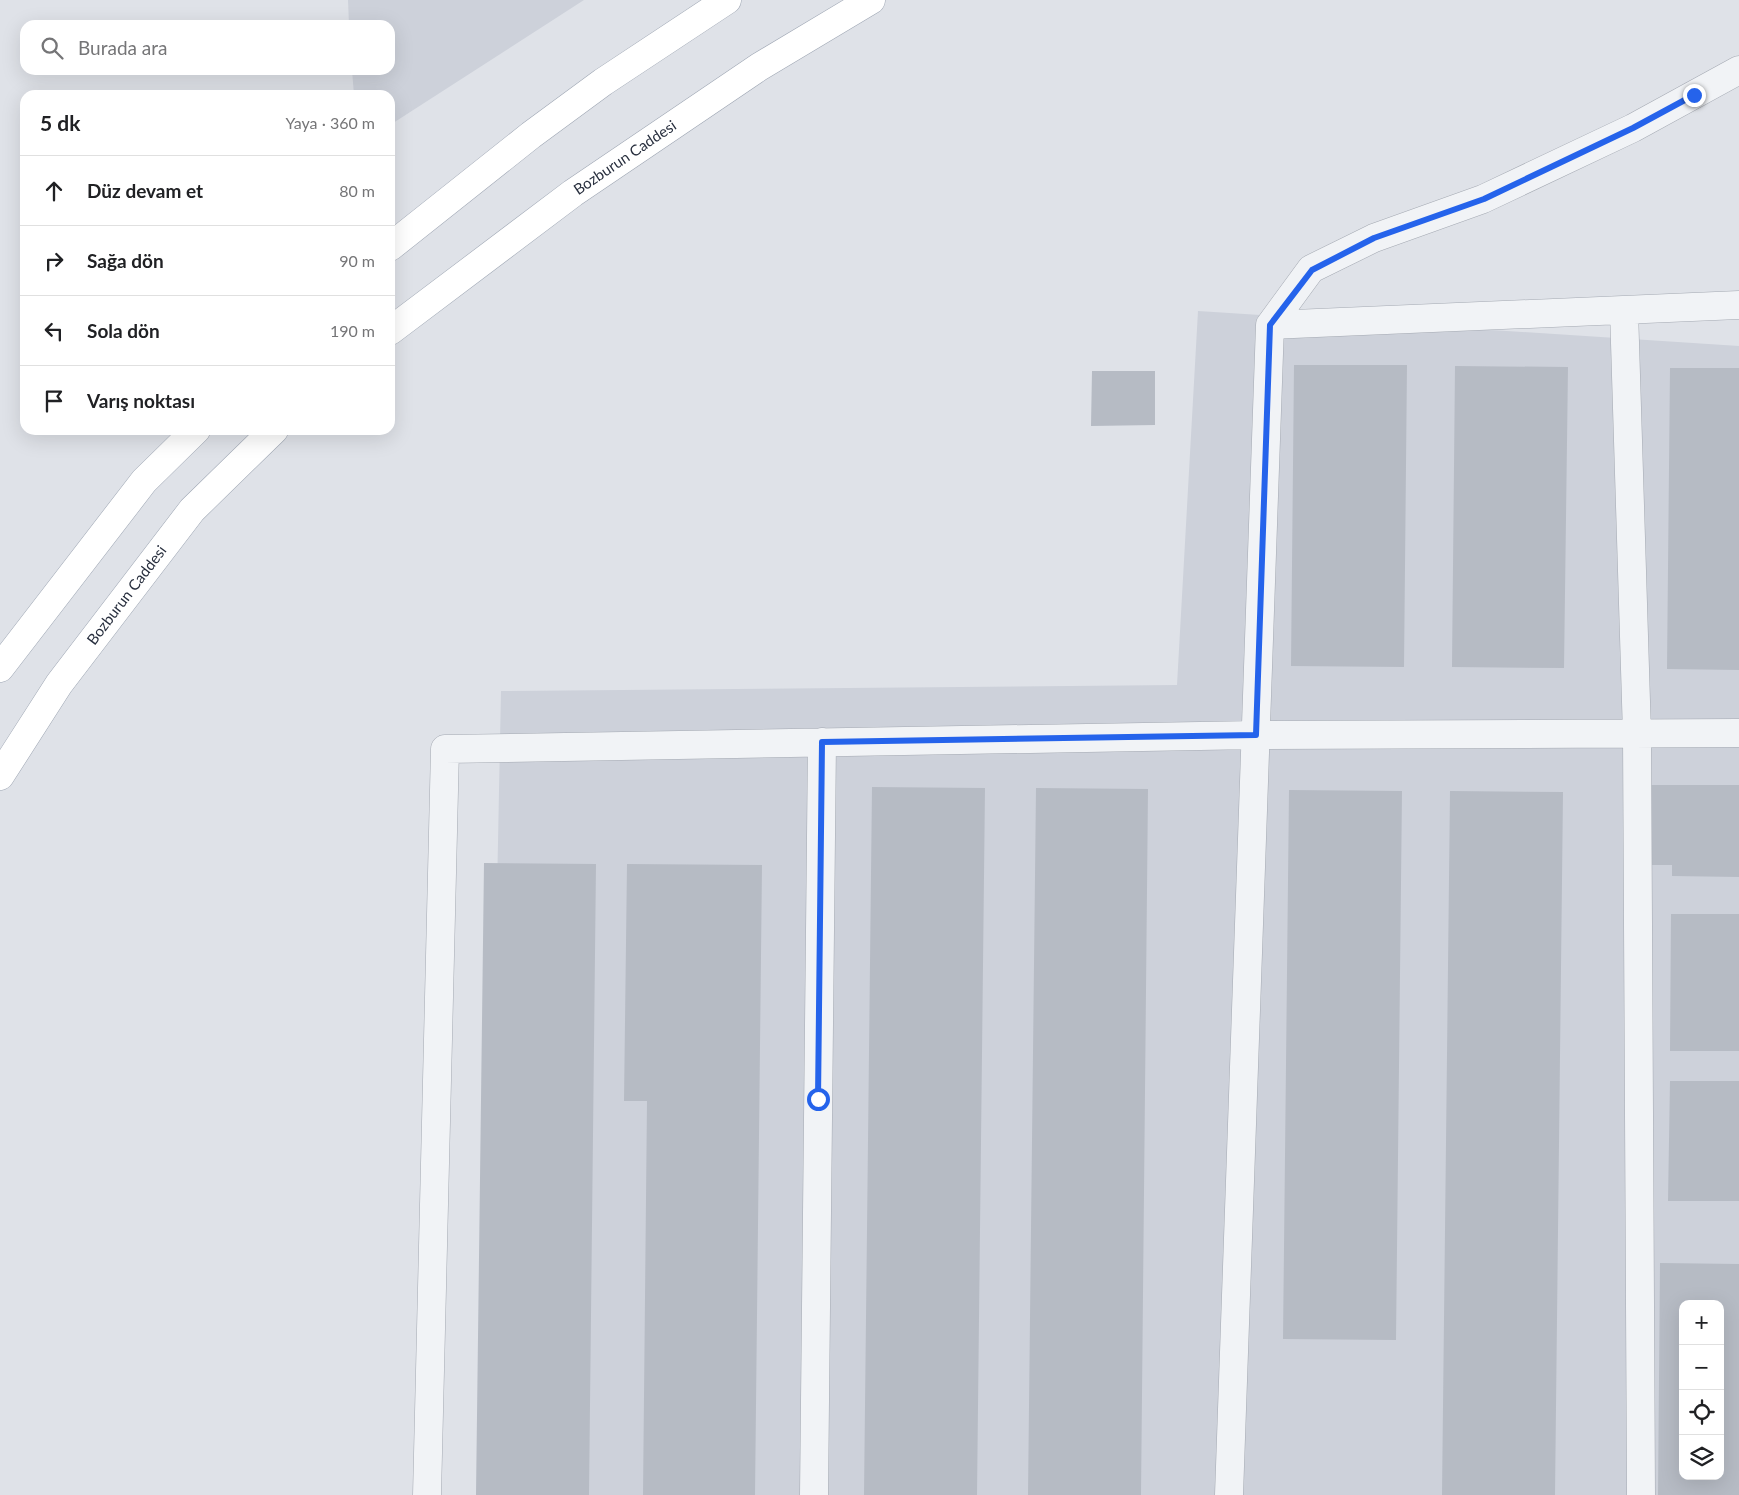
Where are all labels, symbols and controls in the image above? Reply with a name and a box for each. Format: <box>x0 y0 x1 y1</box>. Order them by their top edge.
search box <box>20 20 395 75</box>
icon: search <box>38 34 66 62</box>
text: Burada ara <box>78 36 167 59</box>
route end <box>1683 84 1706 107</box>
text: 5 dk <box>40 110 80 135</box>
text: Yaya · 360 m <box>286 113 375 132</box>
street label: Bozburun Caddesi <box>570 116 679 198</box>
icon: ahead <box>40 177 68 205</box>
text: Düz devam et <box>87 179 203 202</box>
text: 80 m <box>339 181 375 200</box>
icon: right <box>40 247 68 275</box>
text: Sağa dön <box>87 249 164 272</box>
text: 90 m <box>339 251 375 270</box>
icon: left <box>40 317 68 345</box>
text: Sola dön <box>87 319 160 342</box>
text: 190 m <box>330 321 375 340</box>
icon: arrive <box>40 387 68 415</box>
text: Varış noktası <box>87 389 195 412</box>
street label: Bozburun Caddesi <box>82 542 170 648</box>
route start <box>807 1088 830 1111</box>
map controls <box>1679 1300 1724 1480</box>
button: + <box>1679 1300 1724 1345</box>
button: − <box>1679 1345 1724 1390</box>
button: locate <box>1679 1390 1724 1435</box>
button: layers <box>1679 1435 1724 1480</box>

